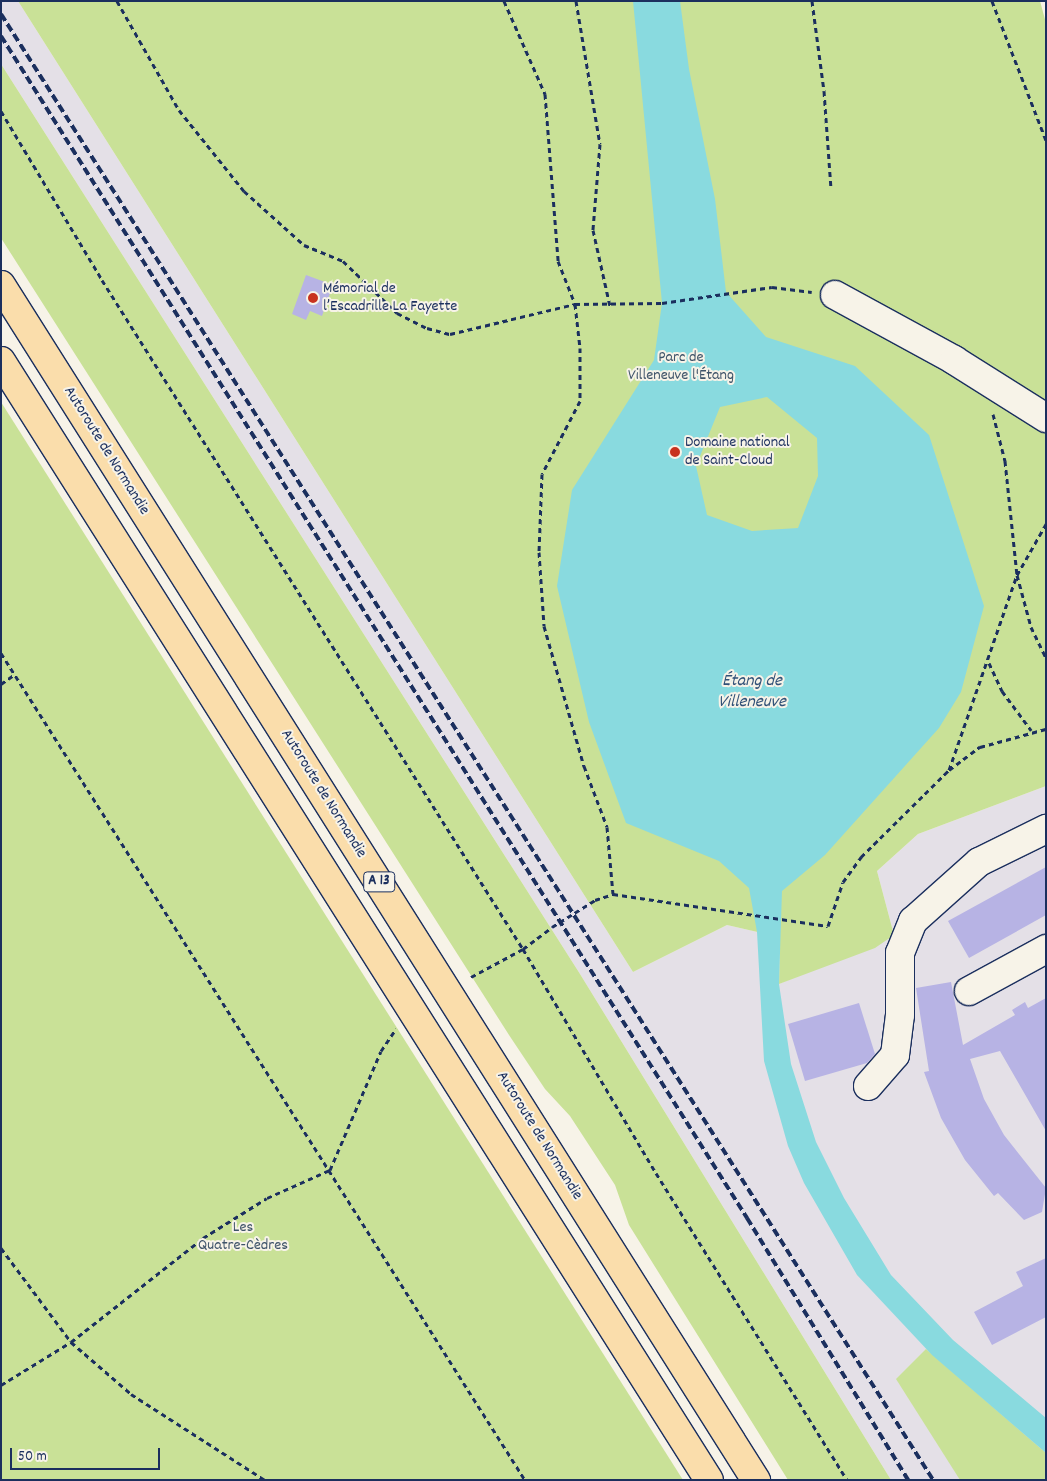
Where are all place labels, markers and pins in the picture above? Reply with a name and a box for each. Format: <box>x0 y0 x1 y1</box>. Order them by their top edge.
place label: Mémorial de l’Escadrille La Fayette <box>323 279 457 317</box>
marker: Mémorial de l’Escadrille La Fayette <box>307 292 319 304</box>
place label: Domaine national de Saint-Cloud <box>685 433 789 471</box>
marker: Domaine national de Saint-Cloud <box>669 446 681 458</box>

